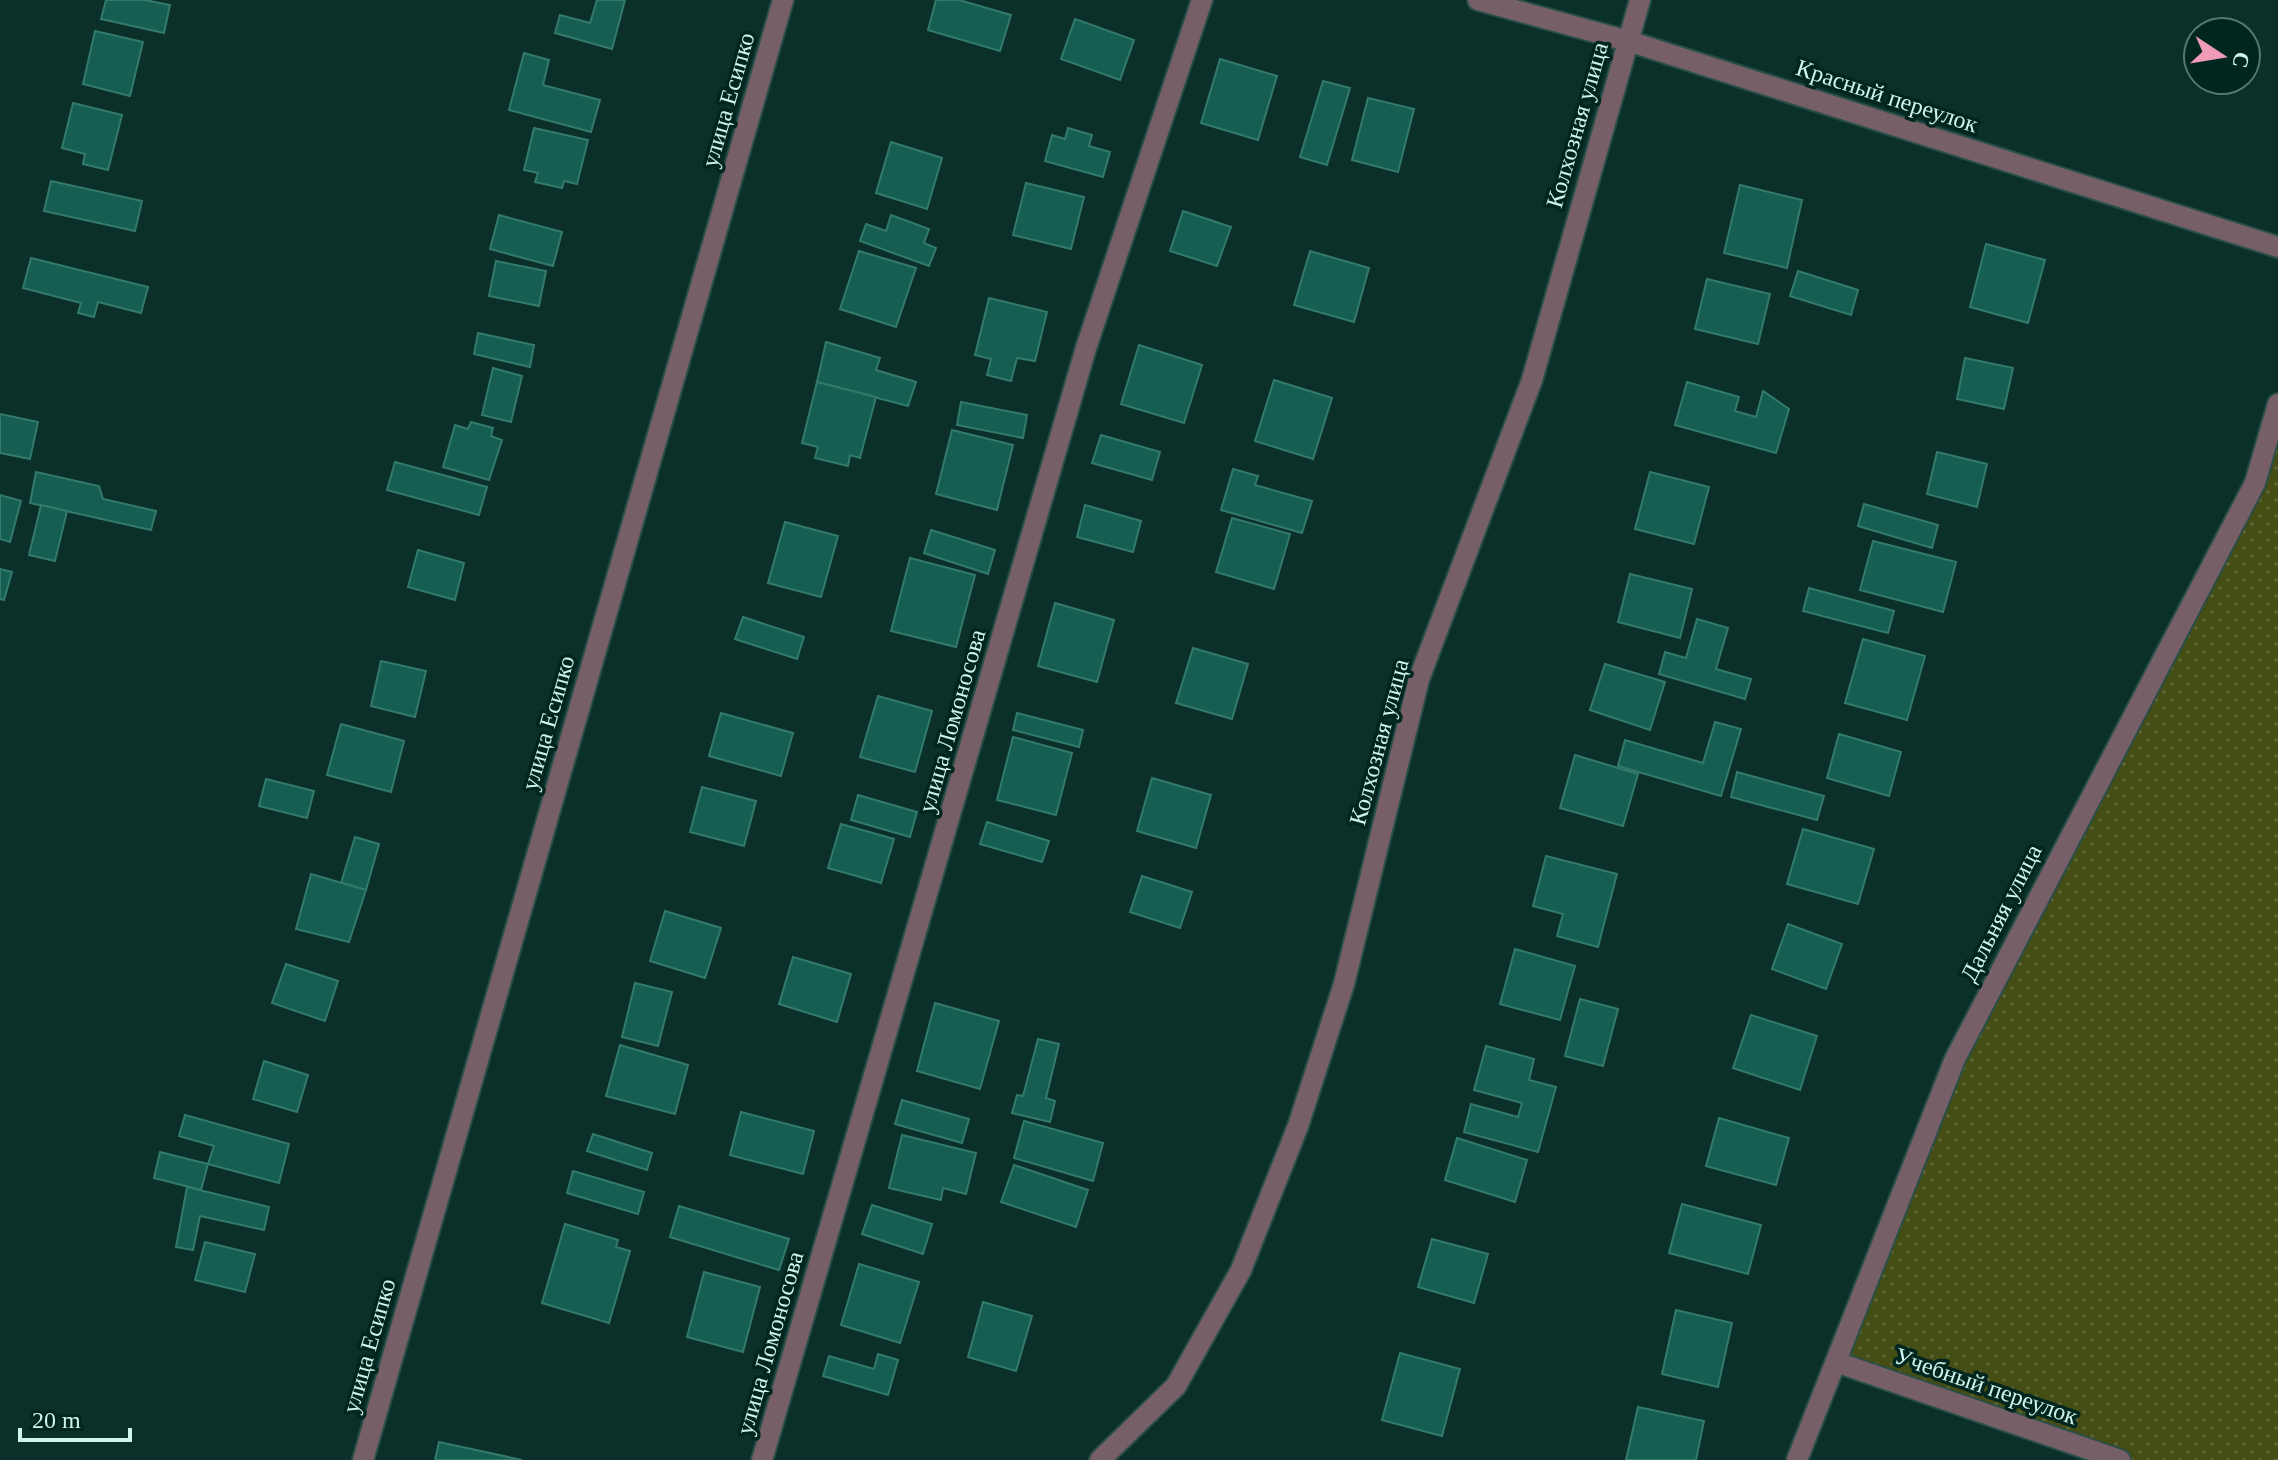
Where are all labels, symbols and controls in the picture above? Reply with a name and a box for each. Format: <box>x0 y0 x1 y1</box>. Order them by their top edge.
north arrow <box>2182 16 2262 96</box>
street label: улица Есипко <box>696 30 760 170</box>
street label: Колхозная улица <box>1541 39 1613 211</box>
text: С <box>2227 50 2255 70</box>
street label: Красный переулок <box>1793 54 1981 138</box>
street label: улица Ломоносова <box>913 626 991 816</box>
street label: улица Есипко <box>516 653 580 793</box>
street label: Колхозная улица <box>1344 656 1414 828</box>
street label: Дальняя улица <box>1955 840 2047 986</box>
street label: улица Ломоносова <box>731 1248 809 1438</box>
street label: улица Есипко <box>337 1276 401 1416</box>
street label: Учебный переулок <box>1891 1342 2081 1430</box>
scale bar <box>20 1392 130 1442</box>
text: 20 m <box>32 1407 81 1433</box>

